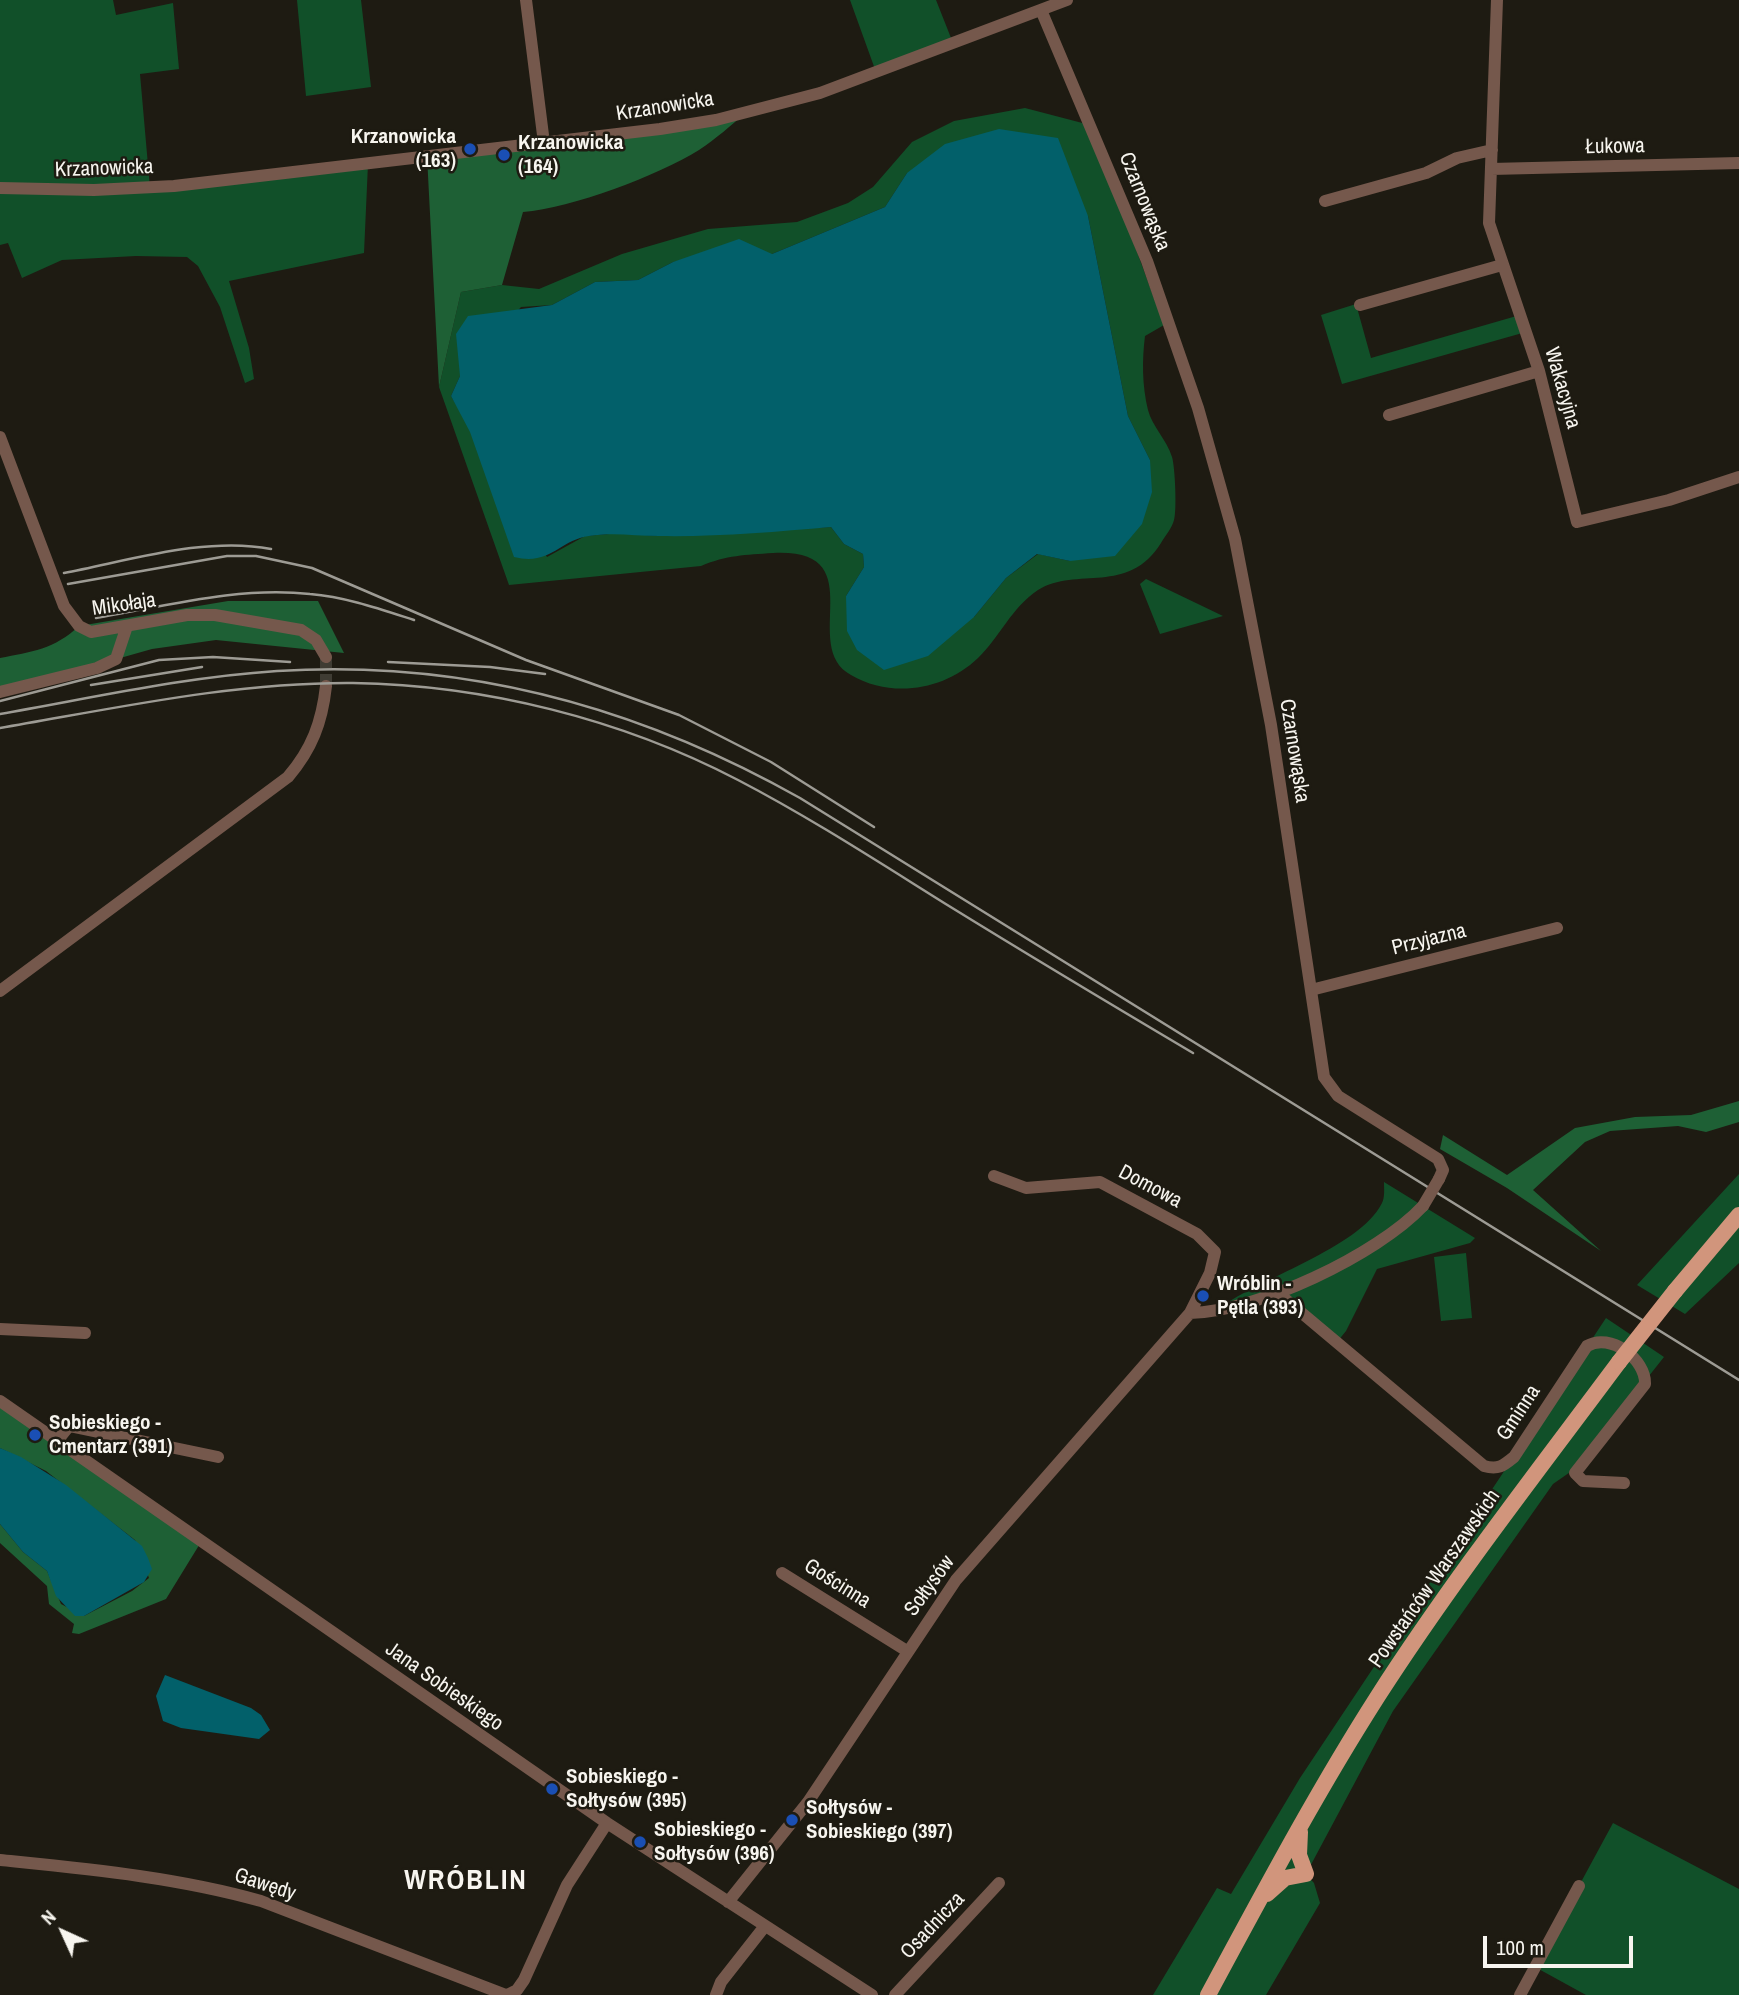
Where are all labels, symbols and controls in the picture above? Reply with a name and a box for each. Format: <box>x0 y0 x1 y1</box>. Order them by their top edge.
street label: Krzanowicka <box>614 87 716 127</box>
place label: Krzanowicka (163) <box>351 124 456 174</box>
place label: Krzanowicka (164) <box>518 130 623 180</box>
street label: Łukowa <box>1585 134 1645 160</box>
marker: Krzanowicka (163) <box>462 141 478 157</box>
marker: Krzanowicka (164) <box>496 147 512 163</box>
street label: Czarnowąska <box>1113 149 1175 255</box>
street label: Krzanowicka <box>54 155 154 183</box>
street label: Wakacyjna <box>1538 344 1586 432</box>
street label: Mikołaja <box>91 588 157 622</box>
street label: Czarnowąska <box>1273 698 1315 804</box>
street label: Przyjazna <box>1389 919 1469 961</box>
street label: Domowa <box>1114 1160 1186 1214</box>
place label: Wróblin - Pętla (393) <box>1217 1271 1303 1321</box>
marker: Wróblin - Pętla (393) <box>1195 1288 1211 1304</box>
street label: Gminna <box>1492 1380 1546 1446</box>
place label: Sobieskiego - Cmentarz (391) <box>49 1410 172 1460</box>
marker: Sobieskiego - Cmentarz (391) <box>27 1427 43 1443</box>
street label: Powstańców Warszawskich <box>1364 1485 1506 1673</box>
street label: Sołtysów <box>900 1551 960 1621</box>
street label: Gościnna <box>799 1554 875 1614</box>
street label: Jana Sobieskiego <box>380 1637 508 1737</box>
place label: Sobieskiego - Sołtysów (395) <box>566 1764 687 1814</box>
marker: Sobieskiego - Sołtysów (395) <box>544 1781 560 1797</box>
place label: Sołtysów - Sobieskiego (397) <box>806 1795 952 1845</box>
marker: Sołtysów - Sobieskiego (397) <box>784 1812 800 1828</box>
place label: Sobieskiego - Sołtysów (396) <box>654 1817 775 1867</box>
marker: Sobieskiego - Sołtysów (396) <box>632 1834 648 1850</box>
street label: Gawędy <box>231 1863 299 1907</box>
district label: WRÓBLIN <box>405 1864 527 1898</box>
street label: Osadnicza <box>896 1887 970 1965</box>
north arrow <box>28 1897 98 1967</box>
text: N <box>35 1904 61 1930</box>
scale bar <box>1487 1922 1638 1966</box>
text: 100 m <box>1496 1933 1544 1962</box>

